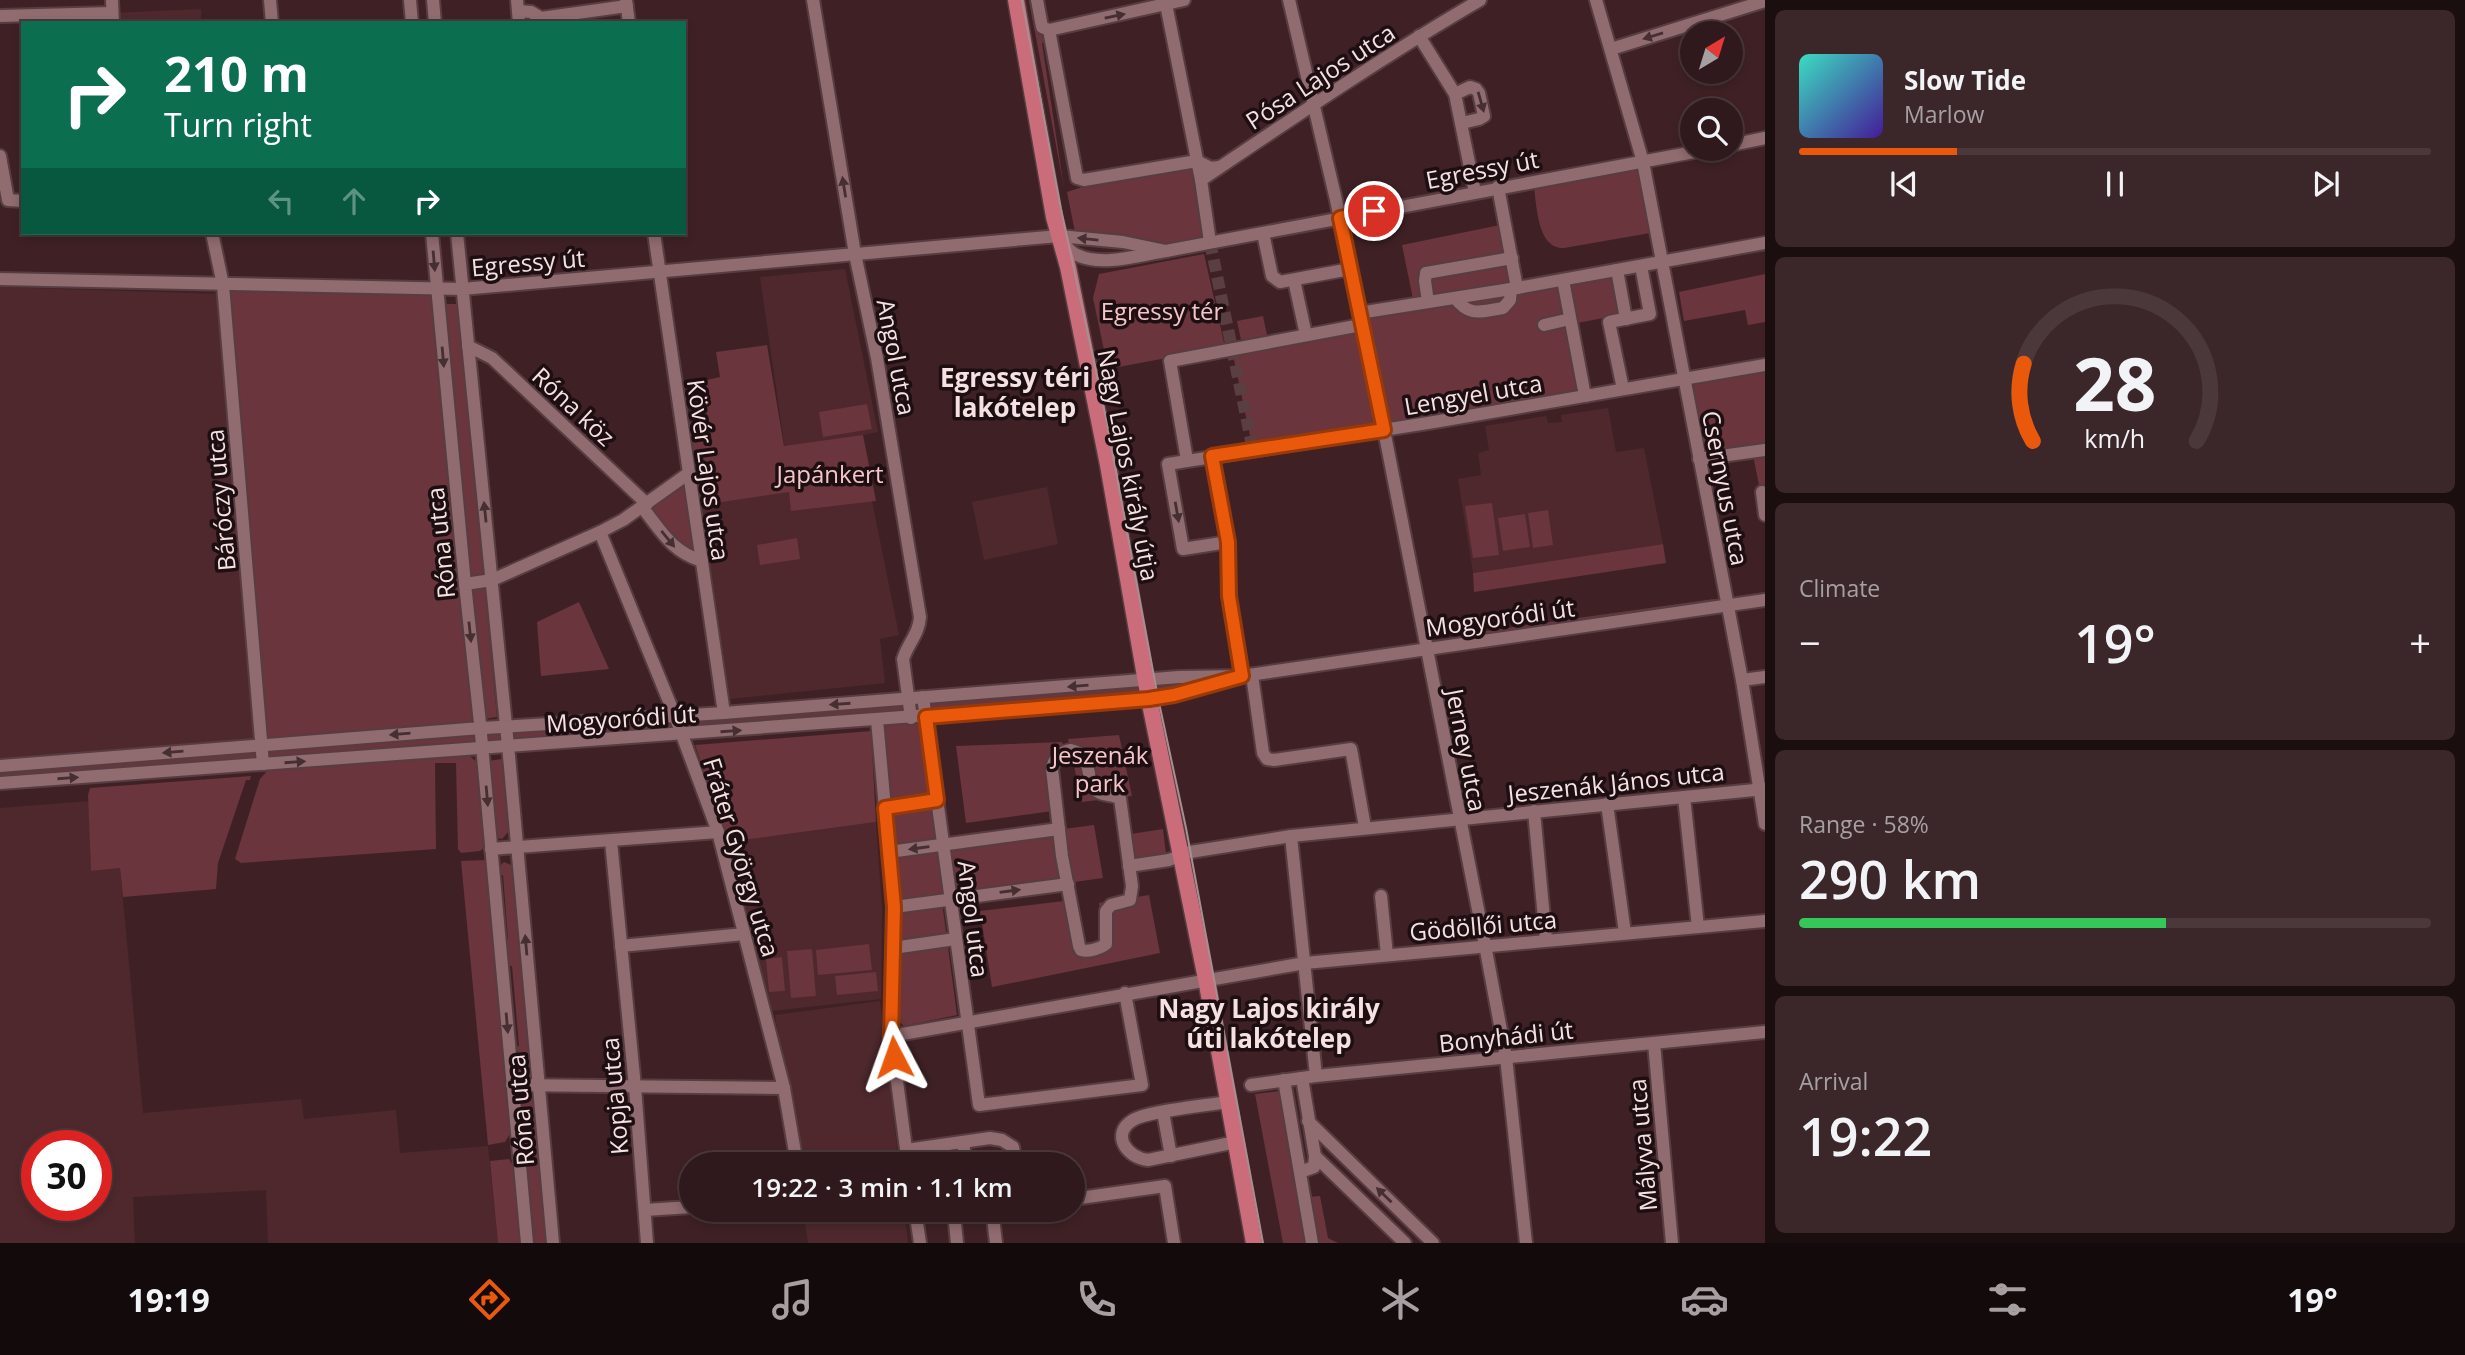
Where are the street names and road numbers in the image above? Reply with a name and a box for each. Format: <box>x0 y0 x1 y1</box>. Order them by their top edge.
street label: Pósa Lajos utca <box>1239 15 1401 137</box>
street label: Egressy út <box>1423 142 1541 196</box>
street label: Egressy út <box>470 241 586 283</box>
street label: Angol utca <box>870 296 924 418</box>
street label: Nagy Lajos király útja <box>1090 346 1168 584</box>
street label: Róna köz <box>526 359 622 453</box>
street label: Lengyel utca <box>1401 366 1545 422</box>
street label: Kövér Lajos utca <box>680 377 738 563</box>
street label: Csernyus utca <box>1695 408 1757 568</box>
street label: Báróczy utca <box>197 428 243 572</box>
street label: Róna utca <box>418 486 462 600</box>
street label: Mogyoródi út <box>1423 590 1577 644</box>
street label: Jerney utca <box>1439 684 1495 814</box>
street label: Mogyoródi út <box>545 696 697 740</box>
street label: Fráter György utca <box>696 753 788 961</box>
street label: Jeszenák János utca <box>1504 754 1726 810</box>
street label: Angol utca <box>950 859 998 979</box>
street label: Gödöllői utca <box>1408 902 1558 948</box>
street label: Bonyhádi út <box>1437 1013 1575 1059</box>
street label: Kopja utca <box>592 1036 636 1156</box>
street label: Róna utca <box>499 1053 541 1167</box>
street label: Mályva utca <box>1620 1077 1664 1213</box>

